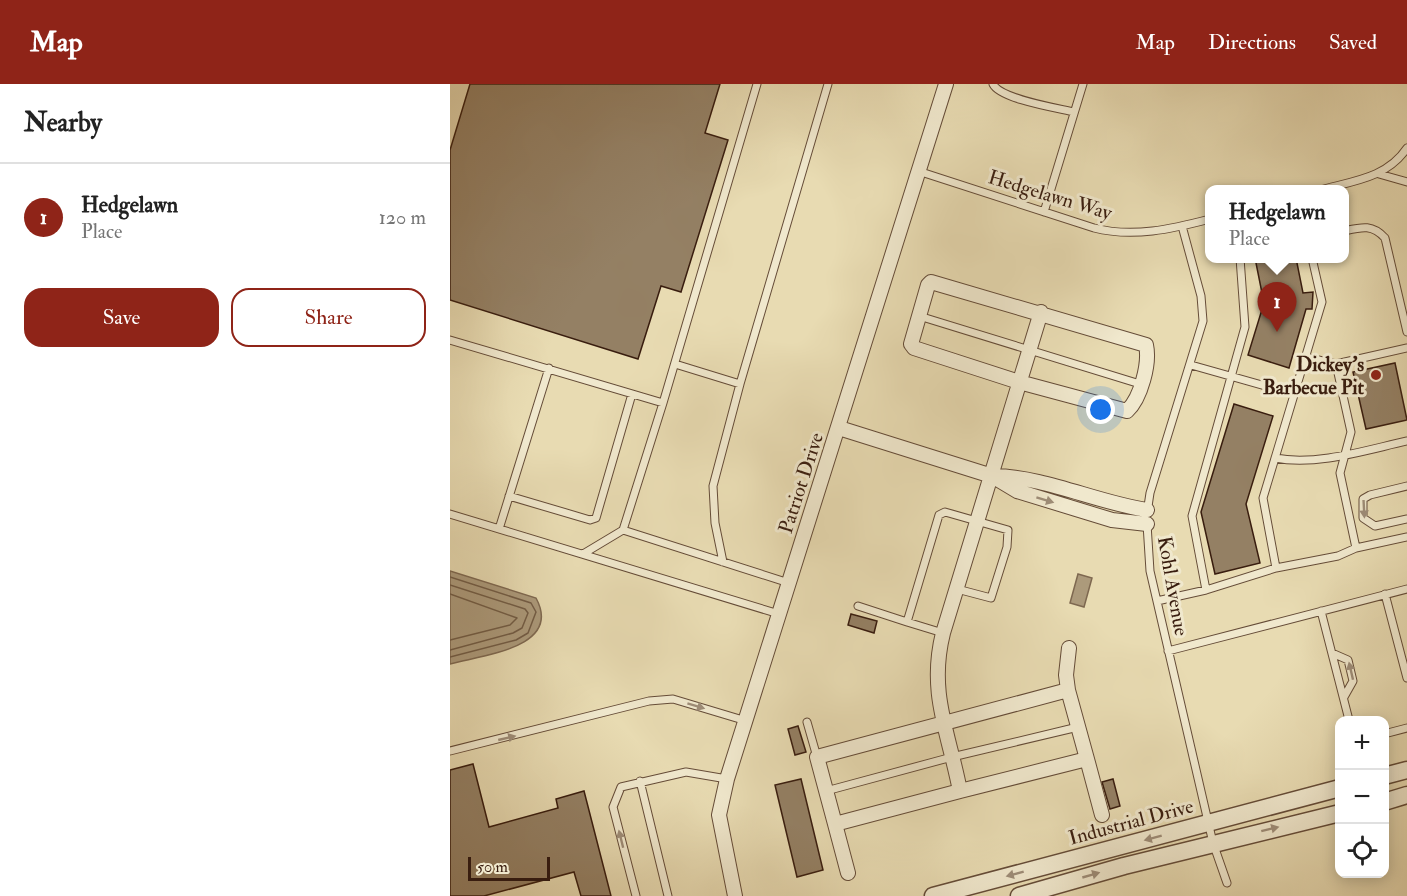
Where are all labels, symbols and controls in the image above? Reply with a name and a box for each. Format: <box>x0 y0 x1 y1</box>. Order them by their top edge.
text: Map <box>30 25 83 60</box>
text: Map <box>1135 29 1175 56</box>
text: Directions <box>1208 29 1296 56</box>
text: Saved <box>1329 29 1377 56</box>
text: Nearby <box>24 107 102 139</box>
street label: Hedgelawn Way <box>985 164 1116 226</box>
popup <box>1205 185 1349 263</box>
text: Hedgelawn <box>81 191 178 219</box>
text: Hedgelawn <box>1228 198 1326 226</box>
text: 1 <box>40 205 47 230</box>
text: 120 m <box>379 205 426 230</box>
text: Place <box>81 219 122 244</box>
text: Place <box>1228 226 1270 251</box>
pin: 1 <box>1258 282 1296 332</box>
button: Save <box>24 288 219 347</box>
button: Share <box>231 288 426 347</box>
place label: Dickey's Barbecue Pit <box>1263 352 1365 400</box>
marker: Dickey's Barbecue Pit <box>1369 368 1383 382</box>
your location <box>1086 395 1115 424</box>
street label: Patriot Drive <box>773 429 829 537</box>
one-way arrow <box>1036 496 1054 505</box>
one-way arrow <box>1359 500 1368 519</box>
street label: Kohl Avenue <box>1152 534 1194 638</box>
one-way arrow <box>1346 661 1355 680</box>
one-way arrow <box>687 702 705 711</box>
map controls <box>1335 716 1389 878</box>
button: + <box>1335 716 1389 770</box>
one-way arrow <box>498 732 516 742</box>
button: − <box>1335 770 1389 824</box>
street label: Industrial Drive <box>1066 793 1196 851</box>
one-way arrow <box>1261 824 1279 834</box>
button: locate <box>1335 824 1389 878</box>
one-way arrow <box>616 830 626 849</box>
one-way arrow <box>1143 833 1162 843</box>
scale bar <box>468 854 550 882</box>
text: 50 m <box>477 857 508 877</box>
one-way arrow <box>1006 870 1024 880</box>
one-way arrow <box>1083 870 1101 879</box>

